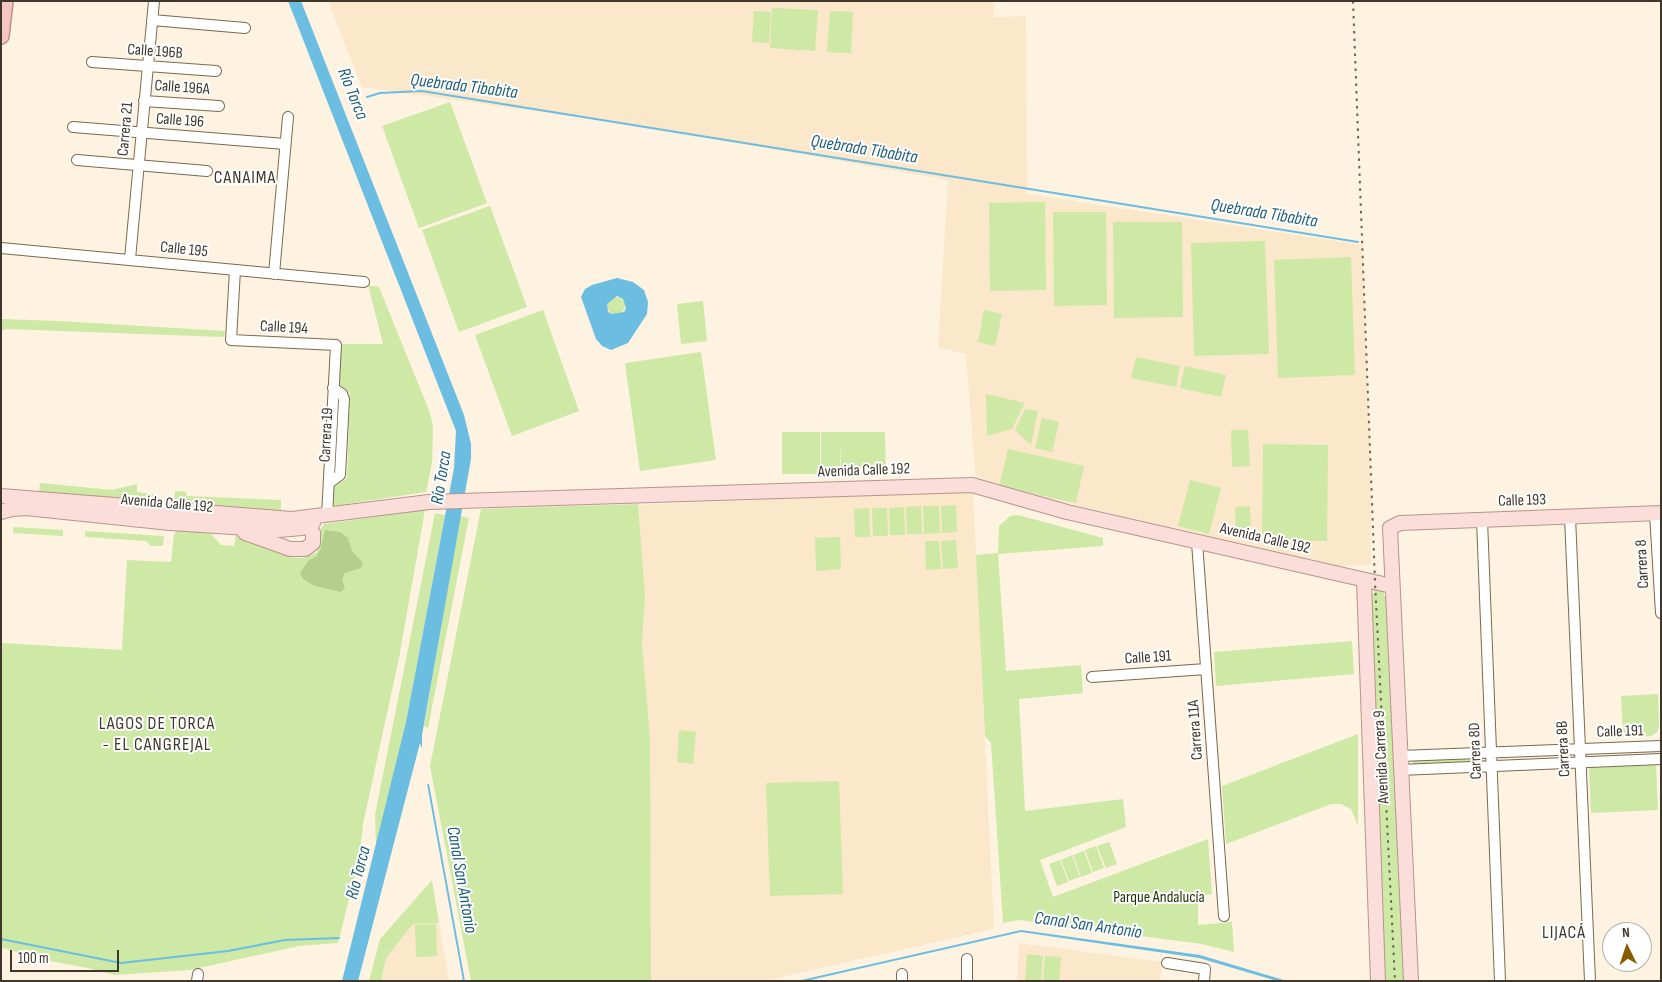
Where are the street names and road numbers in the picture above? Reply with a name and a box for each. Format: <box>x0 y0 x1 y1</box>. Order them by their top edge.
street label: Calle 196B <box>127 40 183 64</box>
street label: Calle 196A <box>154 77 210 99</box>
street label: Carrera 21 <box>114 101 138 157</box>
street label: Calle 196 <box>155 110 205 132</box>
street label: Calle 195 <box>159 238 209 262</box>
street label: Calle 194 <box>260 317 308 339</box>
street label: Carrera 19 <box>316 407 338 463</box>
street label: Avenida Calle 192 <box>818 460 910 482</box>
street label: Avenida Calle 192 <box>120 490 214 518</box>
street label: Calle 193 <box>1498 491 1546 511</box>
street label: Avenida Calle 192 <box>1218 519 1312 559</box>
street label: Carrera 8 <box>1632 539 1654 589</box>
street label: Calle 191 <box>1124 647 1172 669</box>
street label: Carrera 11A <box>1184 699 1208 761</box>
street label: Avenida Carrera 9 <box>1370 710 1394 804</box>
street label: Carrera 8B <box>1553 720 1575 778</box>
street label: Carrera 8D <box>1465 722 1487 780</box>
street label: Calle 191 <box>1596 722 1644 742</box>

